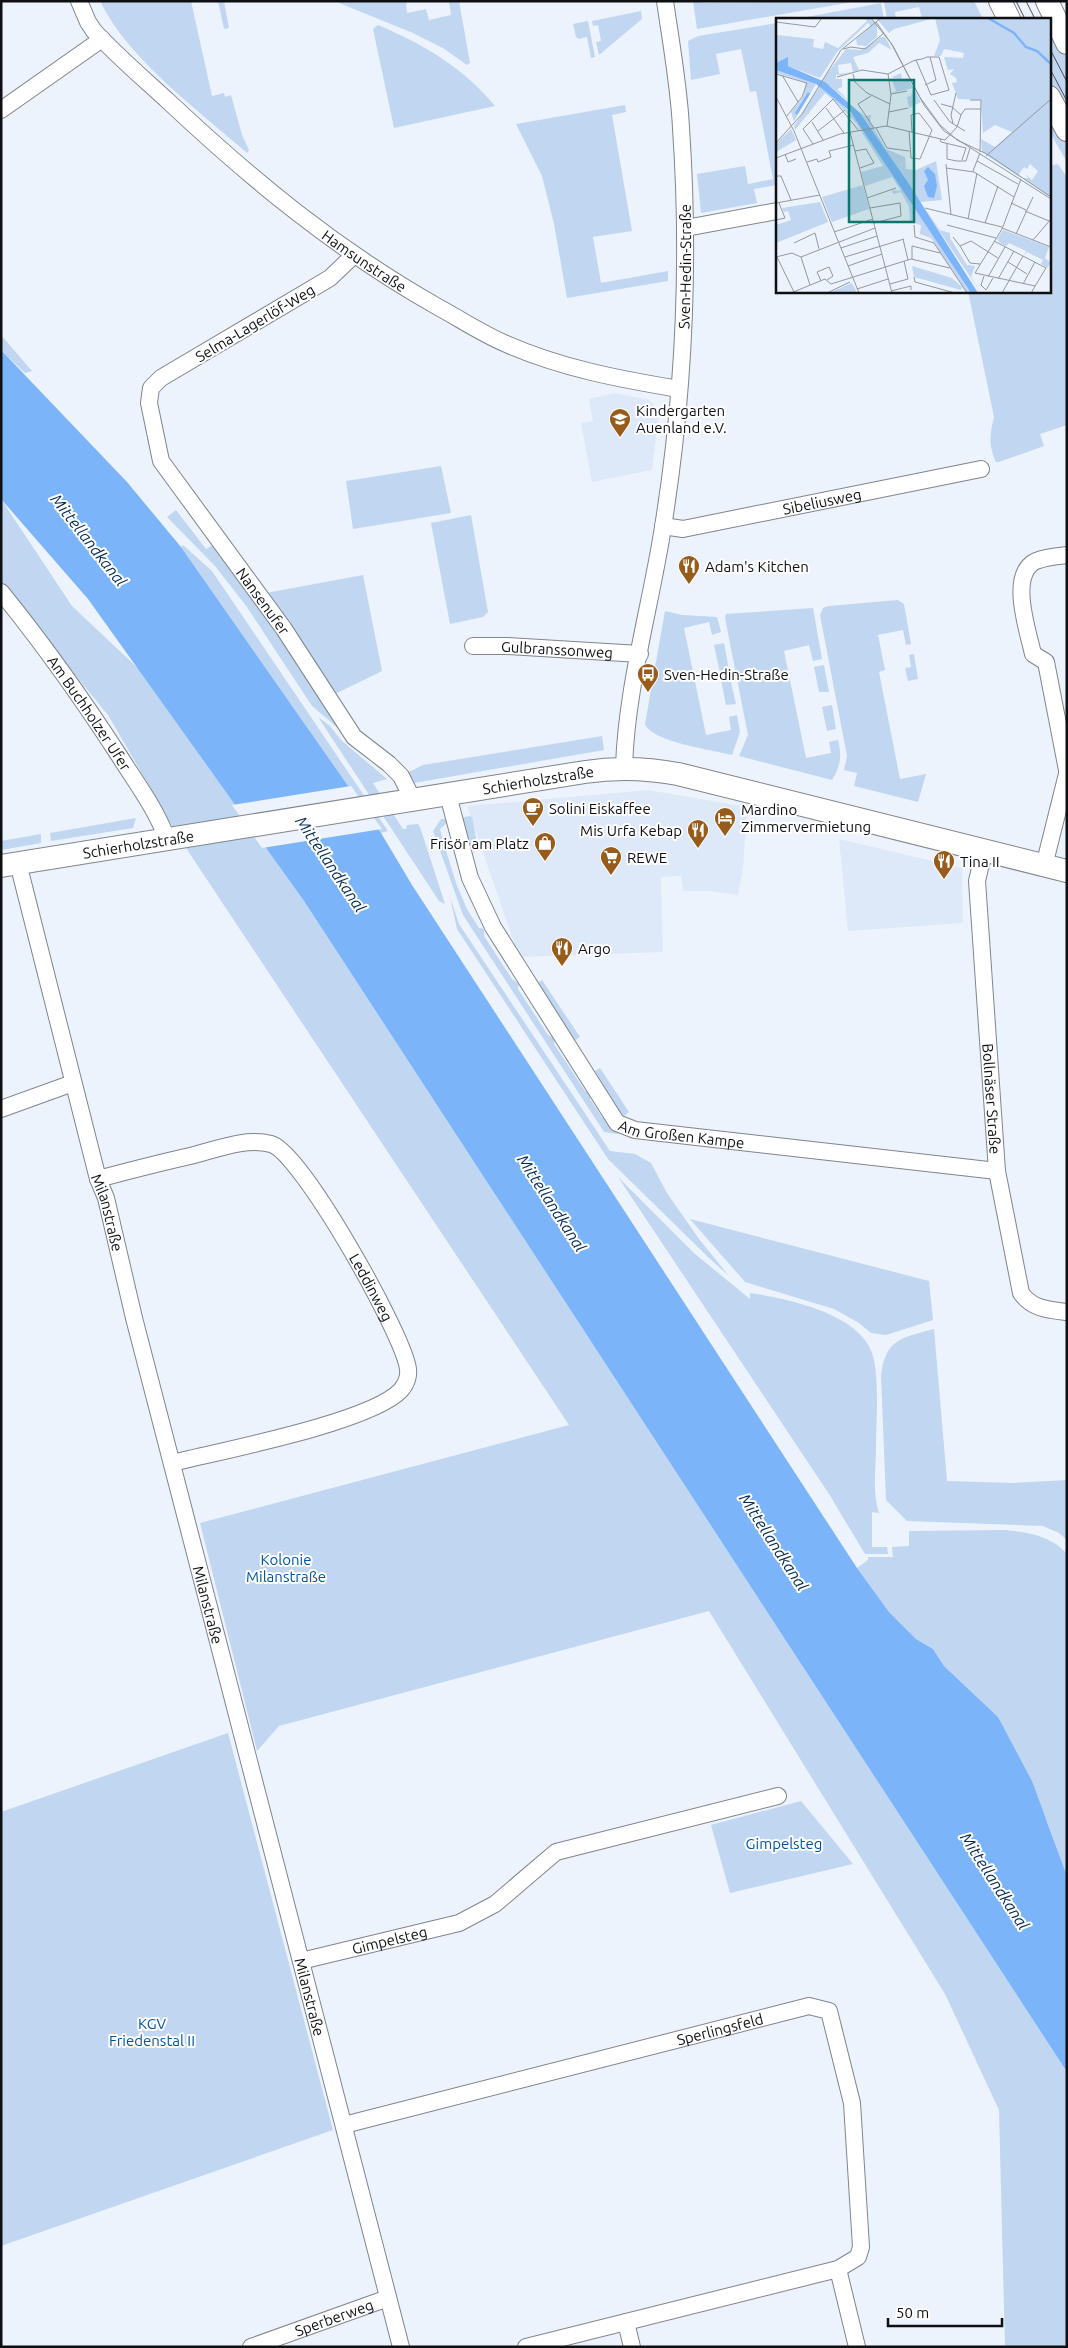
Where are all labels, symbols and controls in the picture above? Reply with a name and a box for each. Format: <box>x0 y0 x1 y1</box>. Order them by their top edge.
inset map <box>776 18 1050 292</box>
street label: Sven-Hedin-Straße <box>675 204 694 329</box>
street label: Hamsunstraße <box>319 226 410 295</box>
street label: Selma-Lagerlöf-Weg <box>192 281 318 365</box>
place label: Kindergarten Auenland e.V. <box>636 402 727 436</box>
school or university icon: Kindergarten Auenland e.V. <box>608 407 632 438</box>
street label: Sibeliusweg <box>781 485 863 517</box>
water label: Mittellandkanal <box>47 490 131 590</box>
restaurant icon: Adam's Kitchen <box>677 554 701 585</box>
place label: Adam's Kitchen <box>705 558 809 575</box>
street label: Nansenufer <box>233 564 294 638</box>
street label: Gulbranssonweg <box>501 638 613 661</box>
street label: Am Buchholzer Ufer <box>44 652 135 774</box>
bus stop icon: Sven-Hedin-Straße <box>636 662 660 693</box>
place label: Sven-Hedin-Straße <box>664 666 789 683</box>
street label: Schierholzstraße <box>481 762 595 797</box>
cafe icon: Solini Eiskaffee <box>521 796 545 827</box>
place label: Solini Eiskaffee <box>549 800 651 817</box>
place label: Mardino Zimmervermietung <box>741 801 871 835</box>
hotel icon: Mardino Zimmervermietung <box>713 806 737 837</box>
water label: Mittellandkanal <box>292 813 370 916</box>
restaurant icon: Mis Urfa Kebap <box>686 818 710 849</box>
place label: Mis Urfa Kebap <box>580 822 682 839</box>
street label: Schierholzstraße <box>81 827 195 861</box>
shop icon: Frisör am Platz <box>533 831 557 862</box>
place label: Frisör am Platz <box>430 835 529 852</box>
supermarket icon: REWE <box>599 845 623 876</box>
place label: REWE <box>627 849 667 866</box>
restaurant icon: Tina II <box>932 849 956 880</box>
place label: Tina II <box>960 853 1000 870</box>
restaurant icon: Argo <box>550 936 574 967</box>
place label: Argo <box>578 940 611 957</box>
street label: Bollnäser Straße <box>980 1043 1004 1155</box>
street label: Am Großen Kampe <box>616 1116 745 1151</box>
water label: Mittellandkanal <box>514 1151 590 1255</box>
street label: Milanstraße <box>88 1171 127 1253</box>
street label: Leddinweg <box>346 1250 396 1324</box>
water label: Mittellandkanal <box>736 1490 812 1594</box>
park label: Kolonie Milanstraße <box>246 1551 326 1585</box>
street label: Milanstraße <box>190 1564 227 1646</box>
water label: Mittellandkanal <box>957 1829 1033 1933</box>
park label: Gimpelsteg <box>746 1835 822 1852</box>
street label: Gimpelsteg <box>350 1922 429 1957</box>
street label: Milanstraße <box>292 1956 328 2038</box>
street label: Sperlingsfeld <box>675 2010 765 2048</box>
park label: KGV Friedenstal II <box>109 2015 195 2049</box>
street label: Sperberweg <box>292 2296 375 2339</box>
scale bar <box>888 2296 1002 2328</box>
text: 50 m <box>896 2304 929 2321</box>

